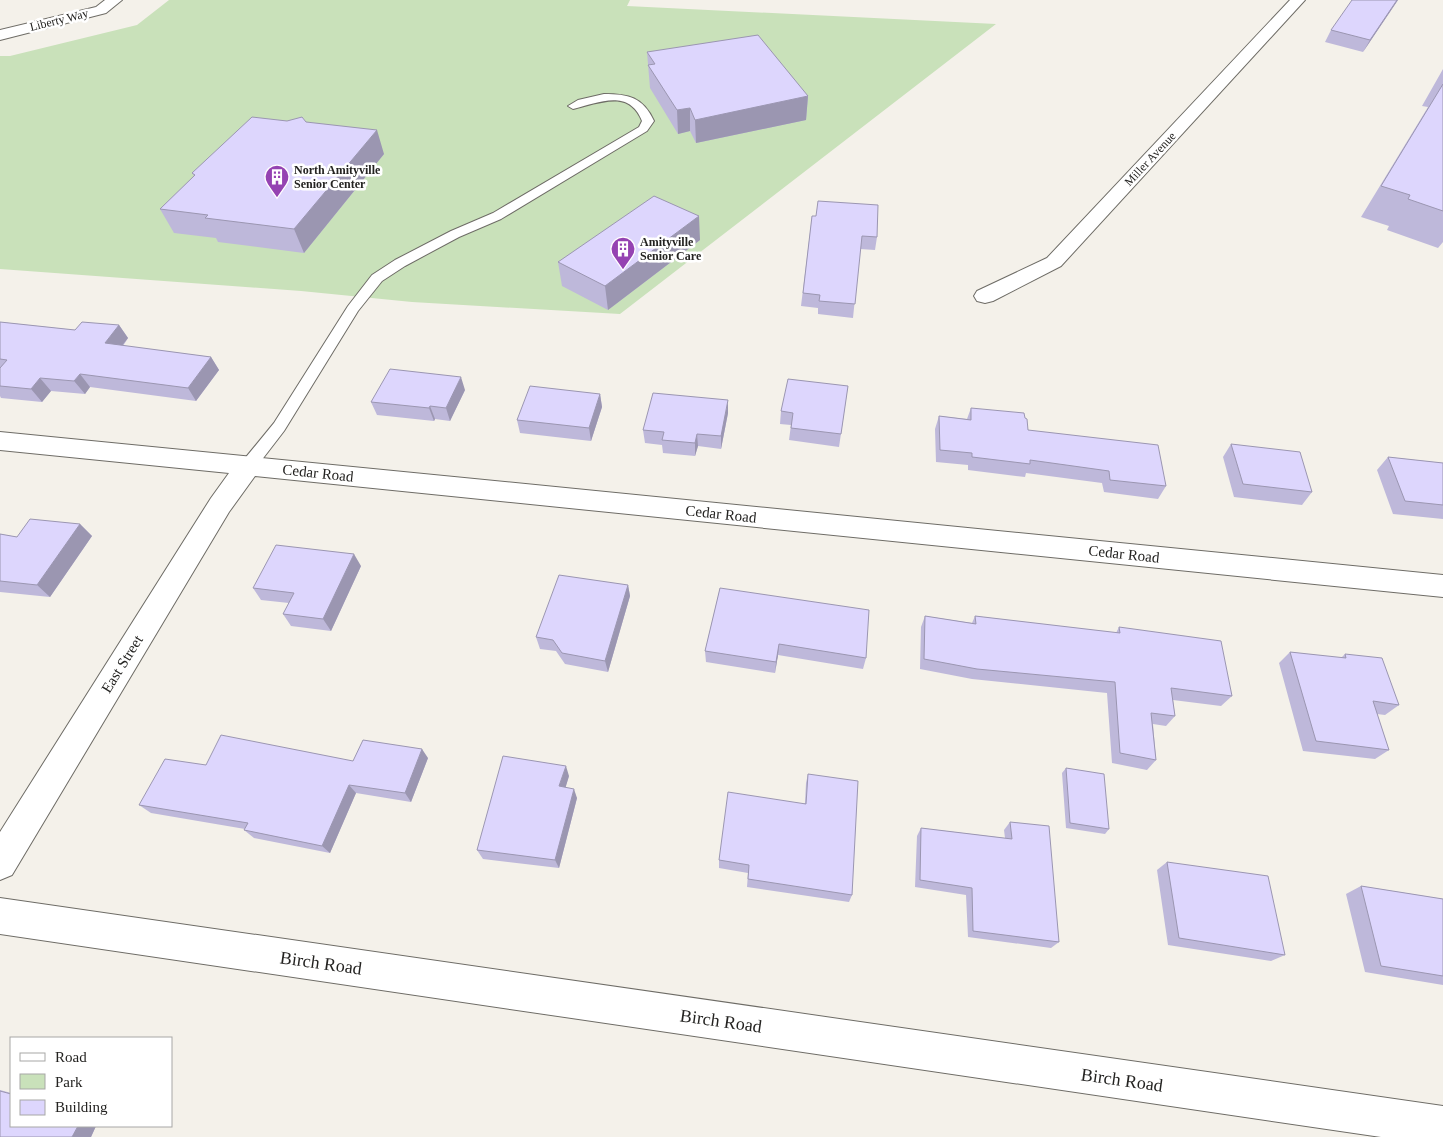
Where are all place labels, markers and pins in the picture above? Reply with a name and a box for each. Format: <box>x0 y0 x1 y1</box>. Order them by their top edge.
place label: North Amityville Senior Center <box>294 163 381 191</box>
building icon: North Amityville Senior Center <box>264 164 290 198</box>
place label: Amityville Senior Care <box>640 235 702 263</box>
building icon: Amityville Senior Care <box>610 236 636 270</box>

